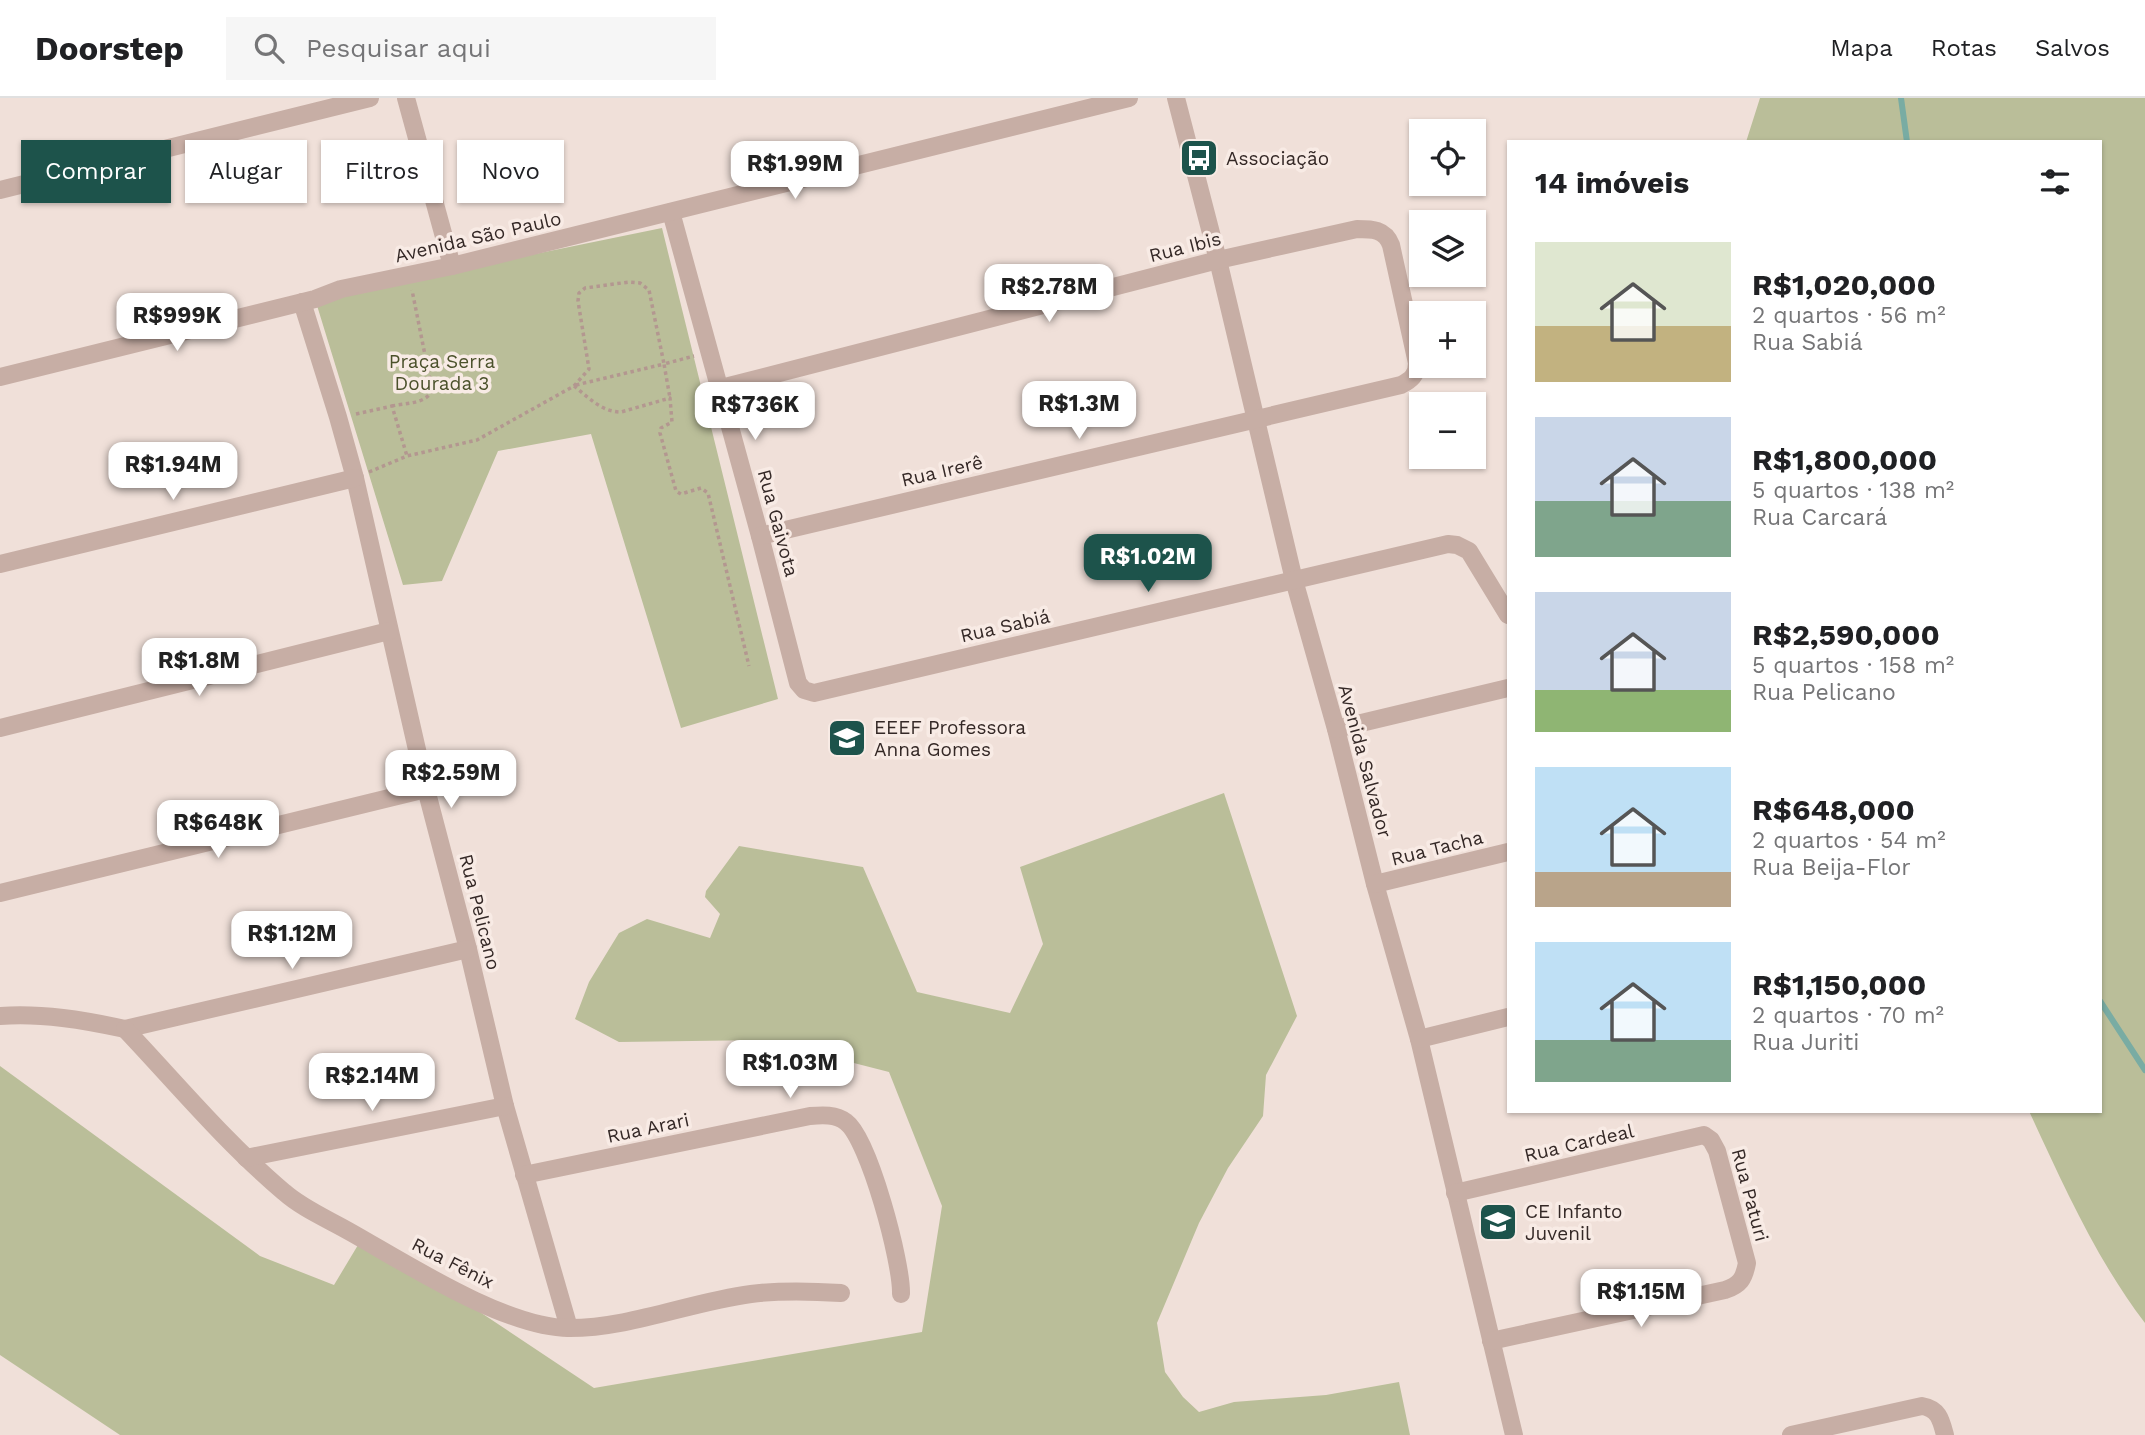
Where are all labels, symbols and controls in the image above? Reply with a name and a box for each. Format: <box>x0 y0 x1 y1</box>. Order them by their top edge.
search box <box>226 17 716 80</box>
text: Doorstep <box>35 29 184 68</box>
icon: search <box>250 29 288 67</box>
text: Pesquisar aqui <box>306 33 491 63</box>
text: Mapa <box>1830 34 1893 62</box>
text: Rotas <box>1931 34 1997 62</box>
text: Salvos <box>2035 34 2110 62</box>
map controls <box>1409 119 1486 469</box>
button: locate <box>1409 119 1486 196</box>
bus stop icon: Associação <box>1178 137 1220 179</box>
chip: Comprar <box>21 140 171 203</box>
chip: Alugar <box>185 140 307 203</box>
chip: Filtros <box>321 140 443 203</box>
chip: Novo <box>457 140 564 203</box>
pin: R$1.99M <box>730 141 860 201</box>
place label: Associação <box>1226 147 1329 170</box>
text: R$1.99M <box>747 150 843 177</box>
icon: filters <box>2036 163 2074 201</box>
text: 14 imóveis <box>1535 165 1689 200</box>
street label: Avenida São Paulo <box>393 207 563 267</box>
button: layers <box>1409 210 1486 287</box>
street label: Rua Ibis <box>1147 227 1223 267</box>
pin: R$2.78M <box>984 264 1114 324</box>
text: R$1,020,000 <box>1752 267 1936 302</box>
icon: home <box>1591 270 1675 354</box>
text: R$2.78M <box>1000 273 1098 300</box>
pin: R$999K <box>120 294 234 353</box>
button: + <box>1409 301 1486 378</box>
text: R$999K <box>132 302 222 329</box>
text: 2 quartos · 56 m² <box>1752 302 1946 329</box>
text: Rua Sabiá <box>1752 329 1863 356</box>
park label: Praça Serra Dourada 3 <box>389 350 495 395</box>
pin: R$736K <box>698 382 812 442</box>
pin: R$1.3M <box>1022 382 1136 441</box>
text: R$1.3M <box>1038 390 1120 417</box>
text: R$736K <box>711 391 799 418</box>
button: − <box>1409 392 1486 469</box>
pin: R$1.94M <box>108 442 238 502</box>
text: R$1,800,000 <box>1752 442 1937 477</box>
icon: home <box>1591 445 1675 529</box>
street label: Rua Irerê <box>899 450 985 492</box>
text: R$1.94M <box>124 451 222 478</box>
street label: Rua Gaivota <box>753 467 803 579</box>
text: 5 quartos · 138 m² <box>1752 477 1954 504</box>
text: Rua Carcará <box>1752 504 1887 531</box>
pin: R$1.02M <box>1083 534 1213 594</box>
text: R$1.02M <box>1100 543 1196 570</box>
street label: Rua Sabiá <box>958 604 1052 647</box>
text: R$2,590,000 <box>1752 617 1940 652</box>
icon: home <box>1591 620 1675 704</box>
pin: R$1.8M <box>142 638 256 698</box>
text: R$1.8M <box>158 647 240 674</box>
text: 5 quartos · 158 m² <box>1752 652 1954 679</box>
text: Rua Pelicano <box>1752 679 1896 706</box>
street label: Avenida Salvador <box>1333 682 1397 840</box>
place label: EEEF Professora Anna Gomes <box>874 716 1026 761</box>
school or university icon: EEEF Professora Anna Gomes <box>826 717 868 759</box>
pin: R$2.59M <box>386 750 516 810</box>
text: R$2.59M <box>401 759 501 786</box>
text: R$648,000 <box>1752 792 1915 827</box>
icon: home <box>1591 795 1675 879</box>
pin: R$648K <box>161 800 275 860</box>
text: R$648K <box>173 809 263 836</box>
street label: Rua Tacha <box>1389 825 1486 871</box>
text: 2 quartos · 54 m² <box>1752 827 1946 854</box>
street label: Rua Pelicano <box>454 852 506 972</box>
text: Rua Beija-Flor <box>1752 854 1911 881</box>
pin: R$1.12M <box>227 912 357 971</box>
text: R$1.12M <box>247 920 337 947</box>
text: R$1,150,000 <box>1752 967 1926 1002</box>
icon: home <box>1591 970 1675 1054</box>
text: 2 quartos · 70 m² <box>1752 1002 1944 1029</box>
text: Rua Juriti <box>1752 1029 1859 1056</box>
pin: R$1.03M <box>725 1040 855 1100</box>
text: R$1.03M <box>742 1049 838 1076</box>
pin: R$2.14M <box>307 1054 437 1113</box>
text: R$2.14M <box>325 1062 419 1089</box>
street label: Rua Arari <box>605 1108 691 1148</box>
street label: Rua Cardeal <box>1522 1119 1636 1167</box>
street label: Rua Paturi <box>1727 1146 1773 1244</box>
place label: CE Infanto Juvenil <box>1525 1200 1622 1245</box>
school or university icon: CE Infanto Juvenil <box>1477 1201 1519 1243</box>
street label: Rua Fênix <box>408 1232 498 1294</box>
pin: R$1.15M <box>1576 1270 1706 1329</box>
text: R$1.15M <box>1596 1278 1686 1305</box>

